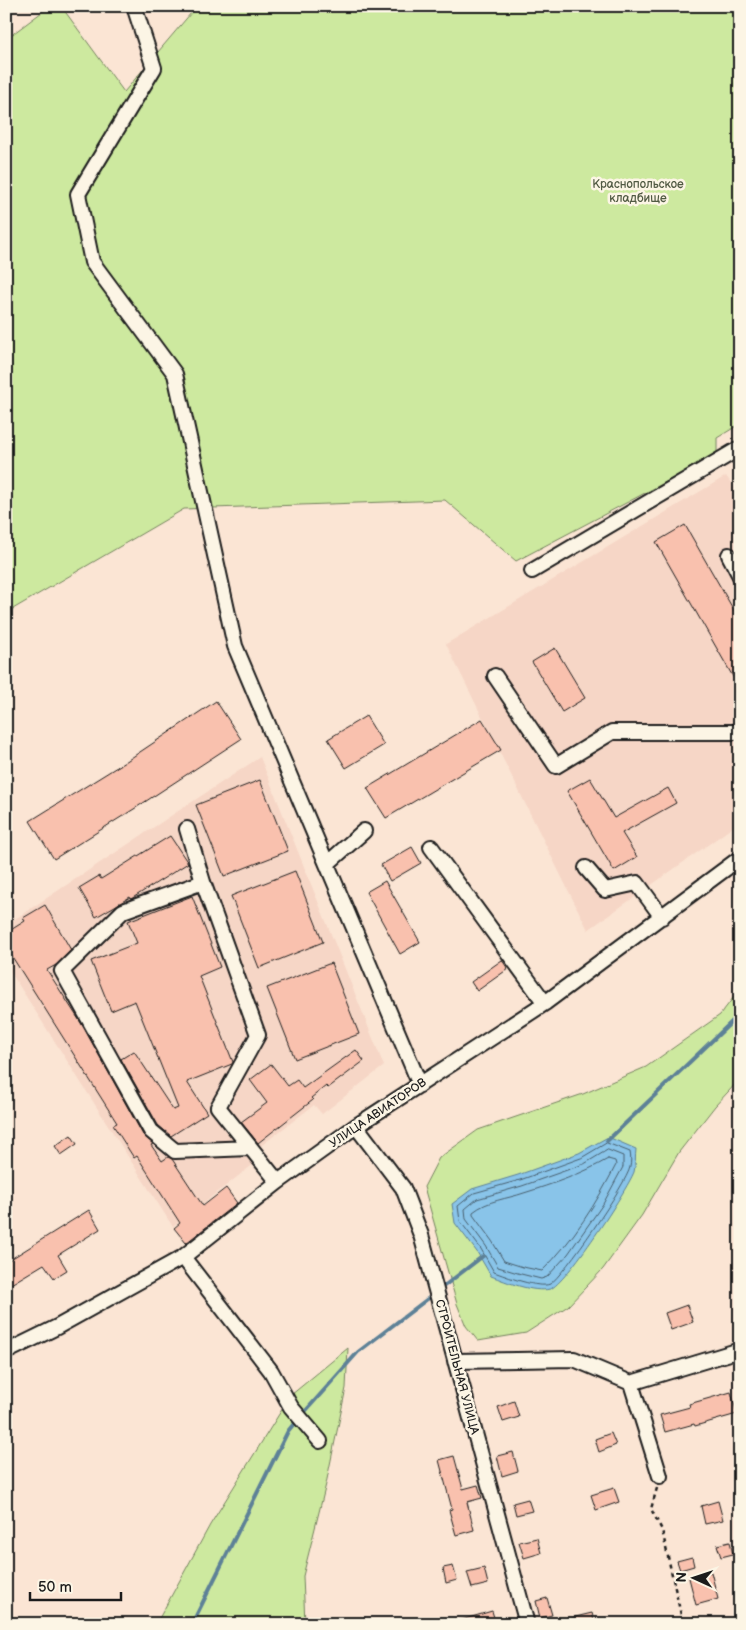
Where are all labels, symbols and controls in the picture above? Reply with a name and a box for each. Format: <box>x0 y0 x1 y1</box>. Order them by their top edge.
park label: Краснопольское кладбище <box>592 177 684 206</box>
street label: УЛИЦА АВИАТОРОВ <box>327 1075 430 1151</box>
street label: СТРОИТЕЛЬНАЯ УЛИЦА <box>432 1298 482 1437</box>
north arrow <box>668 1552 718 1602</box>
scale bar <box>30 1570 121 1602</box>
text: N <box>673 1572 690 1583</box>
text: 50 m <box>38 1578 72 1597</box>

